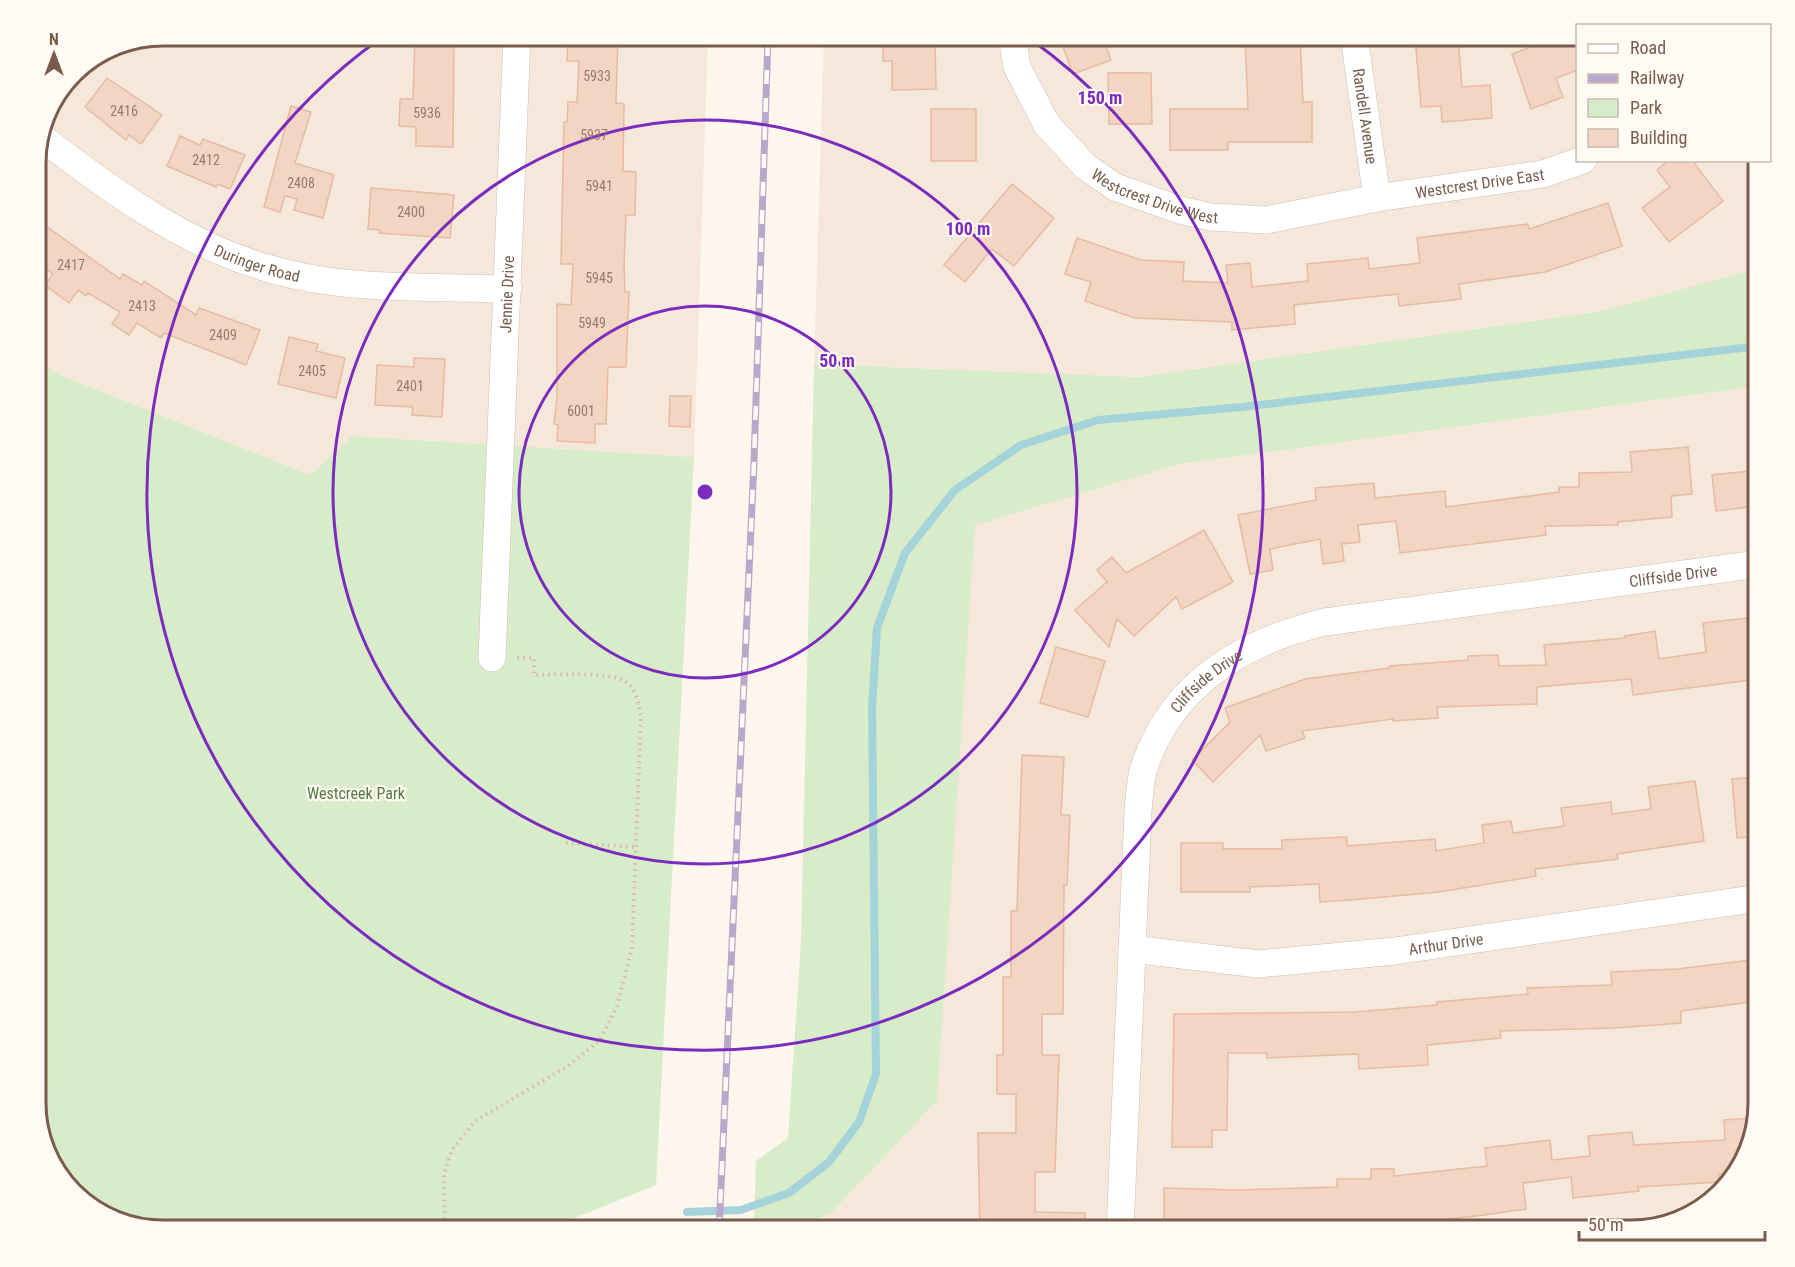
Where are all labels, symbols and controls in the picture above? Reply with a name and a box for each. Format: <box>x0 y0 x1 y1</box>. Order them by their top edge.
north arrow <box>24 24 84 84</box>
legend <box>1576 24 1771 162</box>
text: N <box>49 30 59 49</box>
text: Road <box>1630 37 1666 58</box>
street label: Randell Avenue <box>1349 67 1381 165</box>
text: Railway <box>1630 67 1685 88</box>
house number: 5933 <box>583 68 611 84</box>
text: 150 m <box>1078 87 1122 108</box>
text: Park <box>1630 97 1662 118</box>
house number: 2416 <box>110 103 138 119</box>
house number: 5936 <box>413 105 441 121</box>
house number: 5937 <box>580 127 608 143</box>
text: Building <box>1630 127 1687 148</box>
house number: 2412 <box>192 152 220 168</box>
street label: Westcrest Drive West <box>1088 165 1219 227</box>
street label: Westcrest Drive East <box>1414 165 1546 202</box>
house number: 2408 <box>287 175 315 191</box>
house number: 5941 <box>585 178 613 194</box>
house number: 2400 <box>397 204 425 220</box>
text: 100 m <box>946 218 990 239</box>
street label: Duringer Road <box>211 241 302 286</box>
street label: Jennie Drive <box>496 255 518 333</box>
house number: 2417 <box>57 257 85 273</box>
house number: 5945 <box>585 270 613 286</box>
house number: 2413 <box>128 298 156 314</box>
house number: 5949 <box>578 315 606 331</box>
house number: 2409 <box>209 327 237 343</box>
text: 50 m <box>819 350 855 371</box>
house number: 2405 <box>298 363 326 379</box>
house number: 2401 <box>396 378 424 394</box>
house number: 6001 <box>567 403 595 419</box>
centre of rings <box>695 482 715 502</box>
street label: Cliffside Drive <box>1628 561 1718 591</box>
street label: Cliffside Drive <box>1166 646 1245 717</box>
park label: Westcreek Park <box>307 784 406 803</box>
street label: Arthur Drive <box>1407 929 1485 959</box>
scale bar <box>1579 1204 1765 1242</box>
text: 50 m <box>1588 1214 1623 1235</box>

